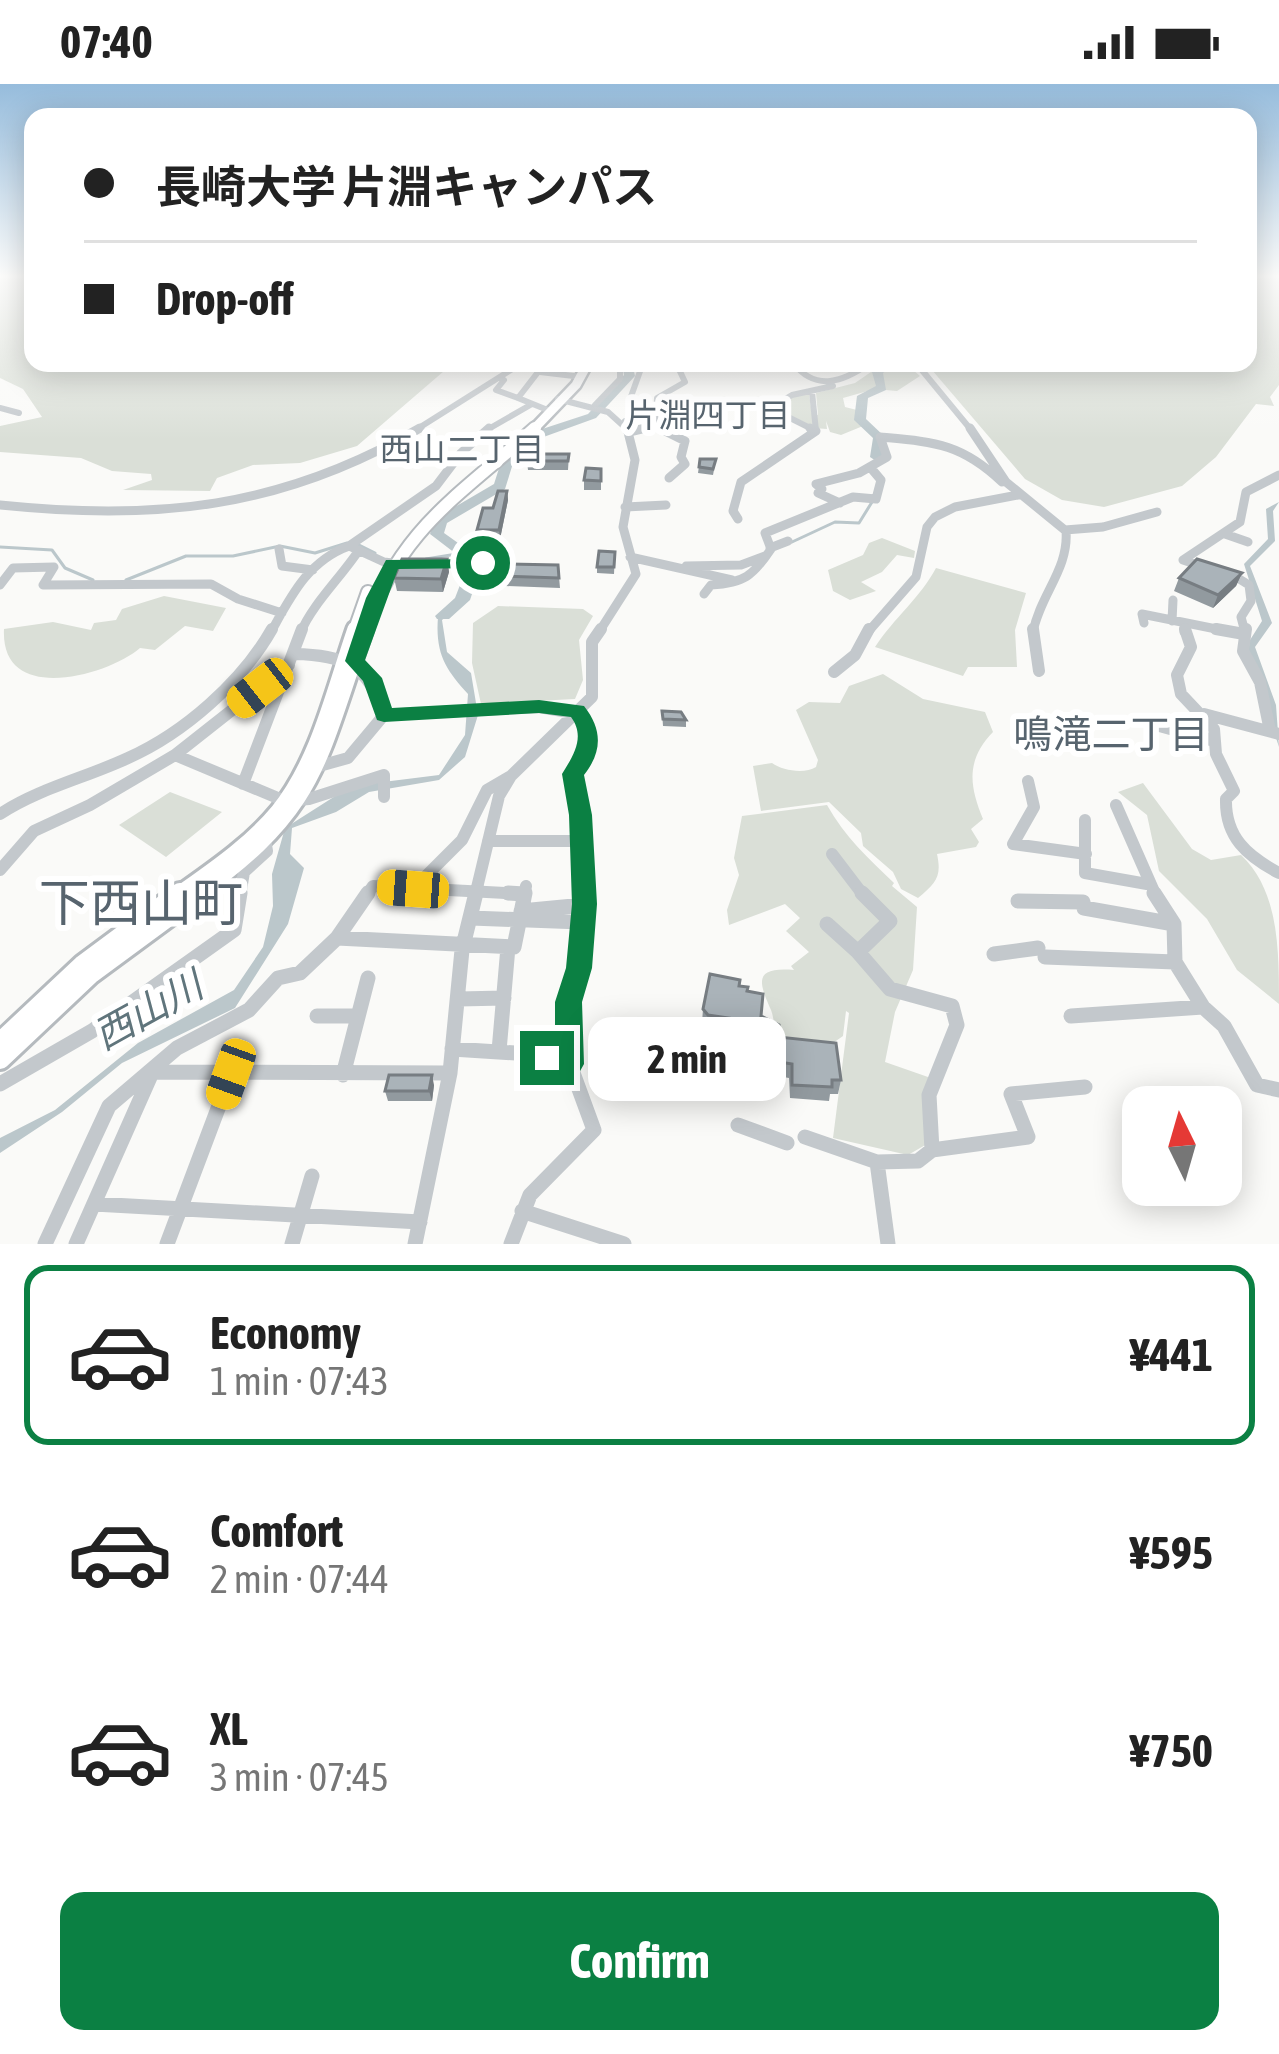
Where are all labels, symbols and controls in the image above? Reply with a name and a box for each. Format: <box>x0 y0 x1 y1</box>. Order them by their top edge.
text: 07:40 <box>60 16 153 68</box>
text: 長崎大学 片淵キャンパス <box>156 161 657 213</box>
text: Drop-off <box>156 273 294 325</box>
district label: 片淵四丁目 <box>626 396 791 434</box>
district label: 西山二丁目 <box>380 430 545 468</box>
route start <box>456 536 510 590</box>
car <box>221 652 299 724</box>
district label: 鳴滝二丁目 <box>1013 712 1209 756</box>
car <box>376 869 450 909</box>
district label: 下西山町 <box>39 873 243 932</box>
water label: 西山川 <box>86 960 213 1058</box>
callout: 2 min <box>589 1016 787 1100</box>
route end <box>520 1031 574 1085</box>
car <box>202 1034 260 1114</box>
text: 2 min <box>647 1037 727 1081</box>
north arrow <box>1122 1086 1242 1206</box>
map controls <box>1122 1086 1242 1206</box>
icon: car <box>66 1301 174 1409</box>
text: Economy <box>210 1307 361 1359</box>
text: ¥441 <box>1130 1329 1213 1381</box>
text: 1 min · 07:43 <box>210 1359 389 1403</box>
icon: car <box>66 1499 174 1607</box>
text: Comfort <box>210 1505 343 1557</box>
text: ¥595 <box>1130 1527 1213 1579</box>
text: 2 min · 07:44 <box>210 1557 389 1601</box>
icon: car <box>66 1697 174 1805</box>
text: XL <box>210 1703 248 1755</box>
text: ¥750 <box>1130 1725 1213 1777</box>
text: 3 min · 07:45 <box>210 1755 389 1799</box>
button: Confirm <box>60 1892 1219 2030</box>

